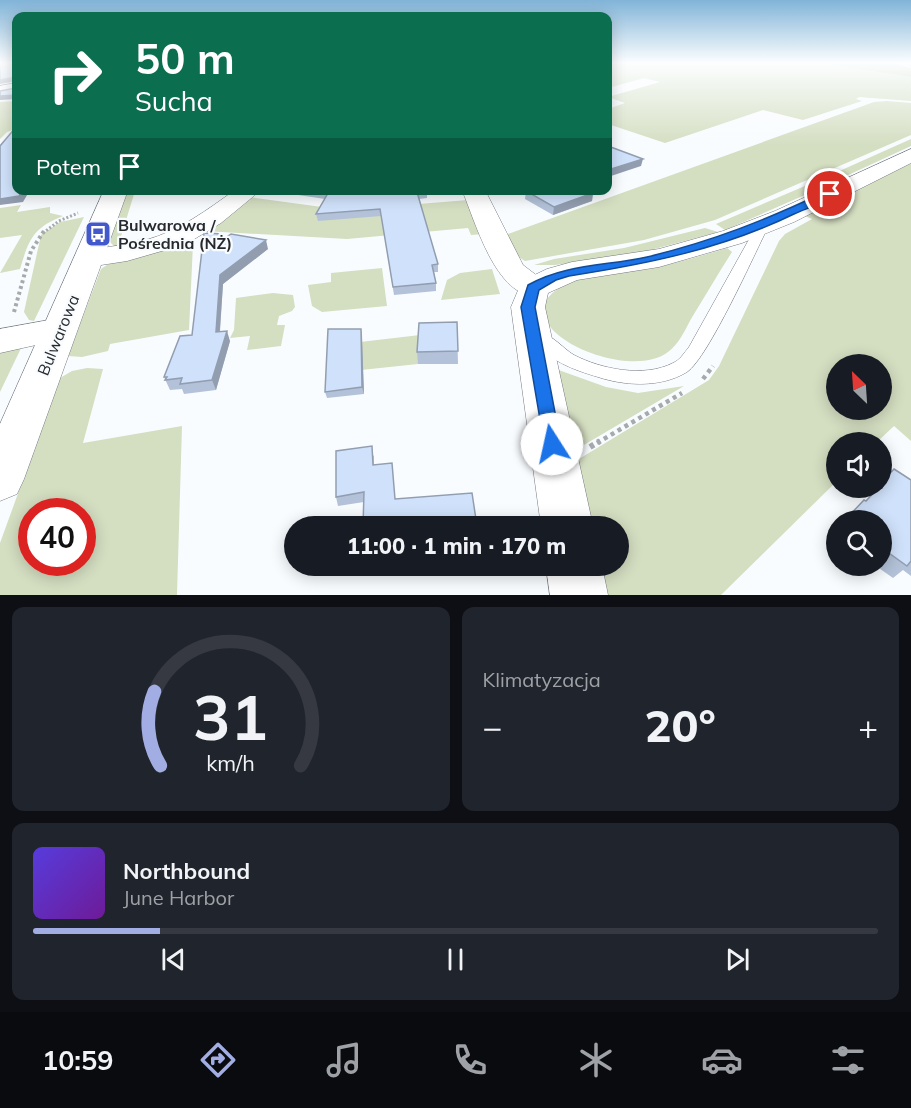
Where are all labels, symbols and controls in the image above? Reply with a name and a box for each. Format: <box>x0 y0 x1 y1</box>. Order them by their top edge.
text: 50 m <box>135 32 235 85</box>
icon: right <box>36 36 114 114</box>
text: Sucha <box>135 84 213 118</box>
icon: arrive <box>113 150 146 183</box>
text: Potem <box>36 153 101 181</box>
pin <box>804 168 855 219</box>
icon: arrive <box>813 177 846 210</box>
place label: Bulwarowa / Pośrednia (NŻ) <box>118 215 232 253</box>
bus stop icon: Bulwarowa / Pośrednia (NŻ) <box>83 219 113 249</box>
street label: Bulwarowa <box>33 292 83 378</box>
north arrow <box>826 354 892 420</box>
map controls <box>826 354 892 576</box>
position arrow <box>520 412 584 476</box>
button: sound <box>826 432 892 498</box>
speed limit sign: 40 <box>18 498 96 576</box>
button: search <box>826 510 892 576</box>
text: 11:00 · 1 min · 170 m <box>347 532 566 560</box>
text: Klimatyzacja <box>483 667 601 692</box>
text: 31 <box>193 677 268 756</box>
text: 20° <box>645 697 716 753</box>
text: − <box>483 706 502 747</box>
text: + <box>858 706 878 747</box>
text: km/h <box>206 749 255 776</box>
text: Northbound <box>123 857 250 885</box>
text: June Harbor <box>123 885 234 910</box>
icon: previous <box>157 943 190 976</box>
icon: pause <box>439 943 472 976</box>
icon: next <box>721 943 754 976</box>
icon: directions <box>197 1039 239 1081</box>
icon: music <box>323 1039 365 1081</box>
icon: phone <box>449 1039 491 1081</box>
icon: climate <box>575 1039 617 1081</box>
icon: car <box>701 1039 743 1081</box>
icon: filters <box>827 1039 869 1081</box>
text: 10:59 <box>42 1043 113 1077</box>

